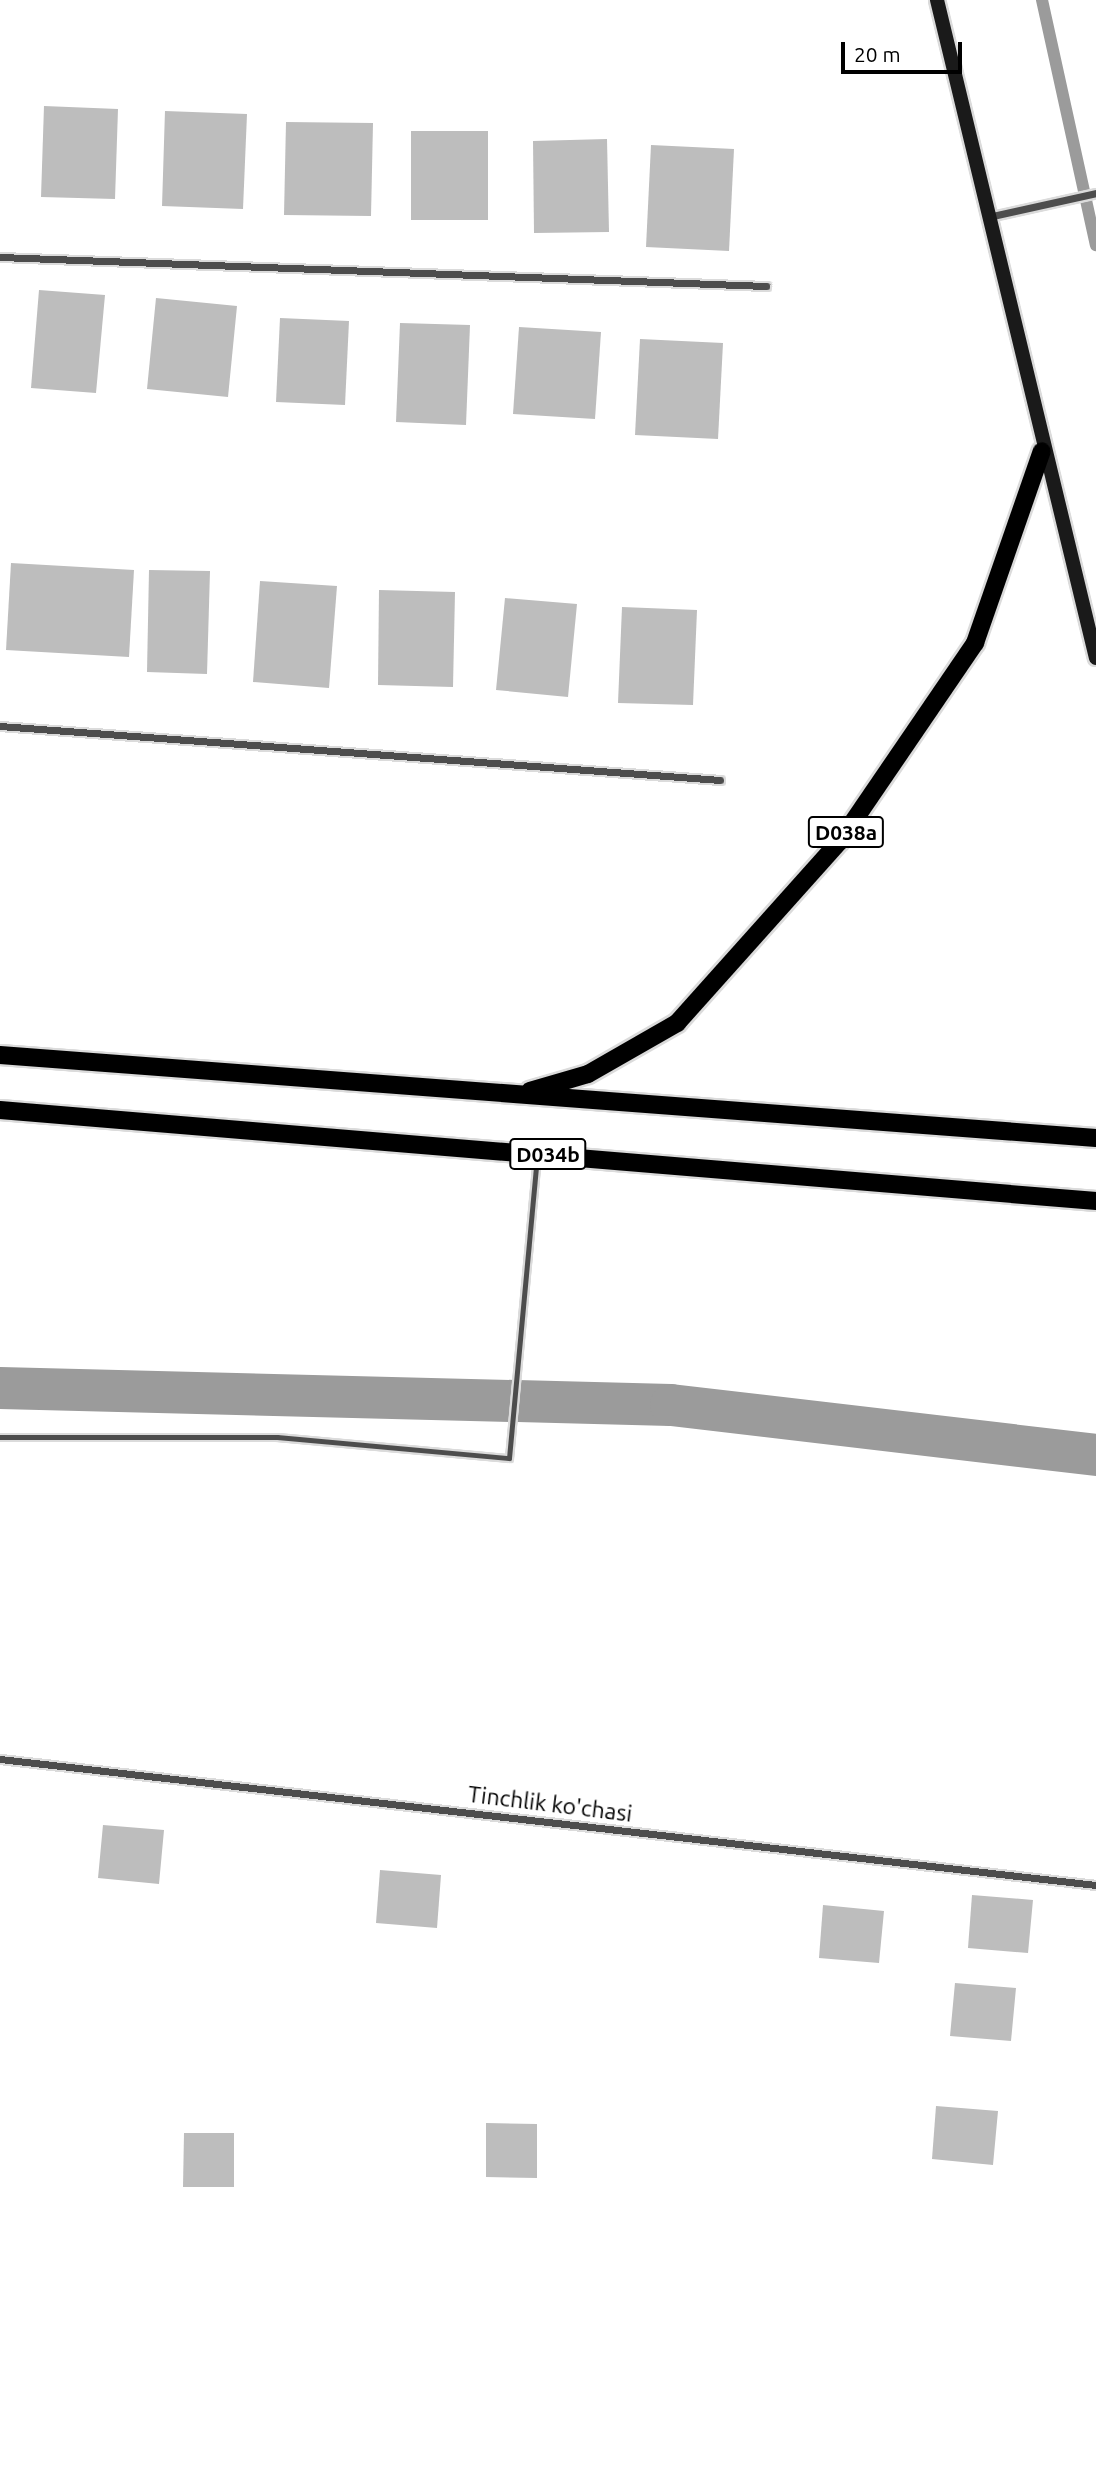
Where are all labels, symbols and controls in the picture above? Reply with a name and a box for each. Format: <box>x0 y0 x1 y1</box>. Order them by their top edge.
scale bar <box>844 28 965 72</box>
text: 20 m <box>854 42 901 66</box>
road number: D038a <box>808 814 884 850</box>
road number: D034b <box>508 1136 588 1172</box>
street label: Tinchlik ko'chasi <box>466 1780 634 1828</box>

